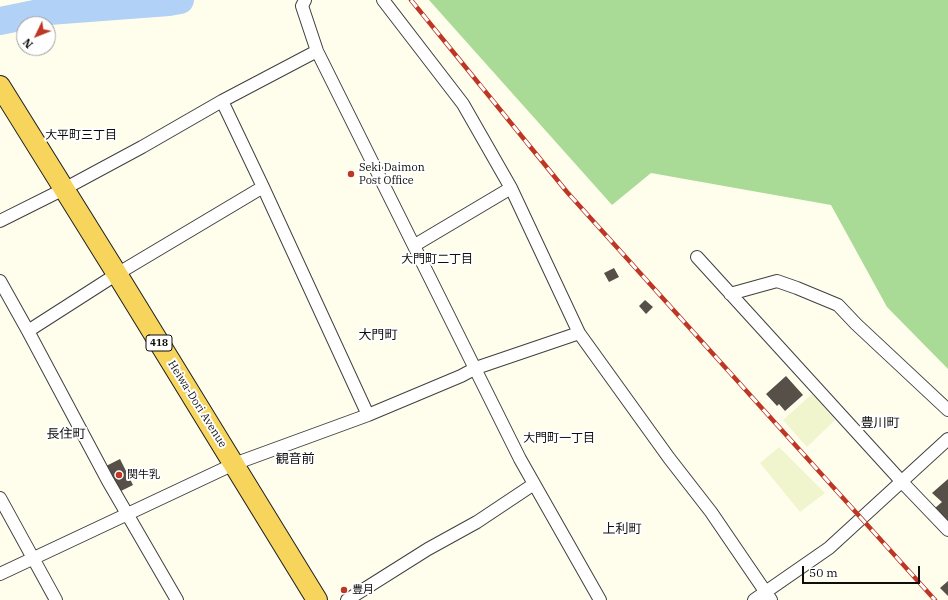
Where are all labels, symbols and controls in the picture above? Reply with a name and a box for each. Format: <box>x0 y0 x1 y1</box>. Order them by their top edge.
north arrow <box>16 16 56 56</box>
text: N <box>20 36 36 51</box>
district label: 大平町三丁目 <box>45 129 117 143</box>
place label: Seki Daimon Post Office <box>359 161 425 187</box>
marker: Seki Daimon Post Office <box>346 169 356 179</box>
district label: 大門町二丁目 <box>401 253 473 267</box>
district label: 大門町 <box>359 327 397 343</box>
road number: 418 <box>146 335 172 351</box>
street label: Heiwa-Dori Avenue <box>165 358 229 450</box>
district label: 豊川町 <box>861 415 899 431</box>
district label: 長住町 <box>47 426 85 442</box>
district label: 大門町一丁目 <box>523 432 595 446</box>
district label: 観音前 <box>276 451 314 467</box>
place label: 関牛乳 <box>127 468 160 482</box>
marker: 関牛乳 <box>114 470 124 480</box>
district label: 上利町 <box>603 521 641 537</box>
scale bar <box>804 558 922 584</box>
text: 50 m <box>809 565 838 580</box>
place label: 豊月 <box>352 583 374 597</box>
marker: 豊月 <box>339 585 349 595</box>

